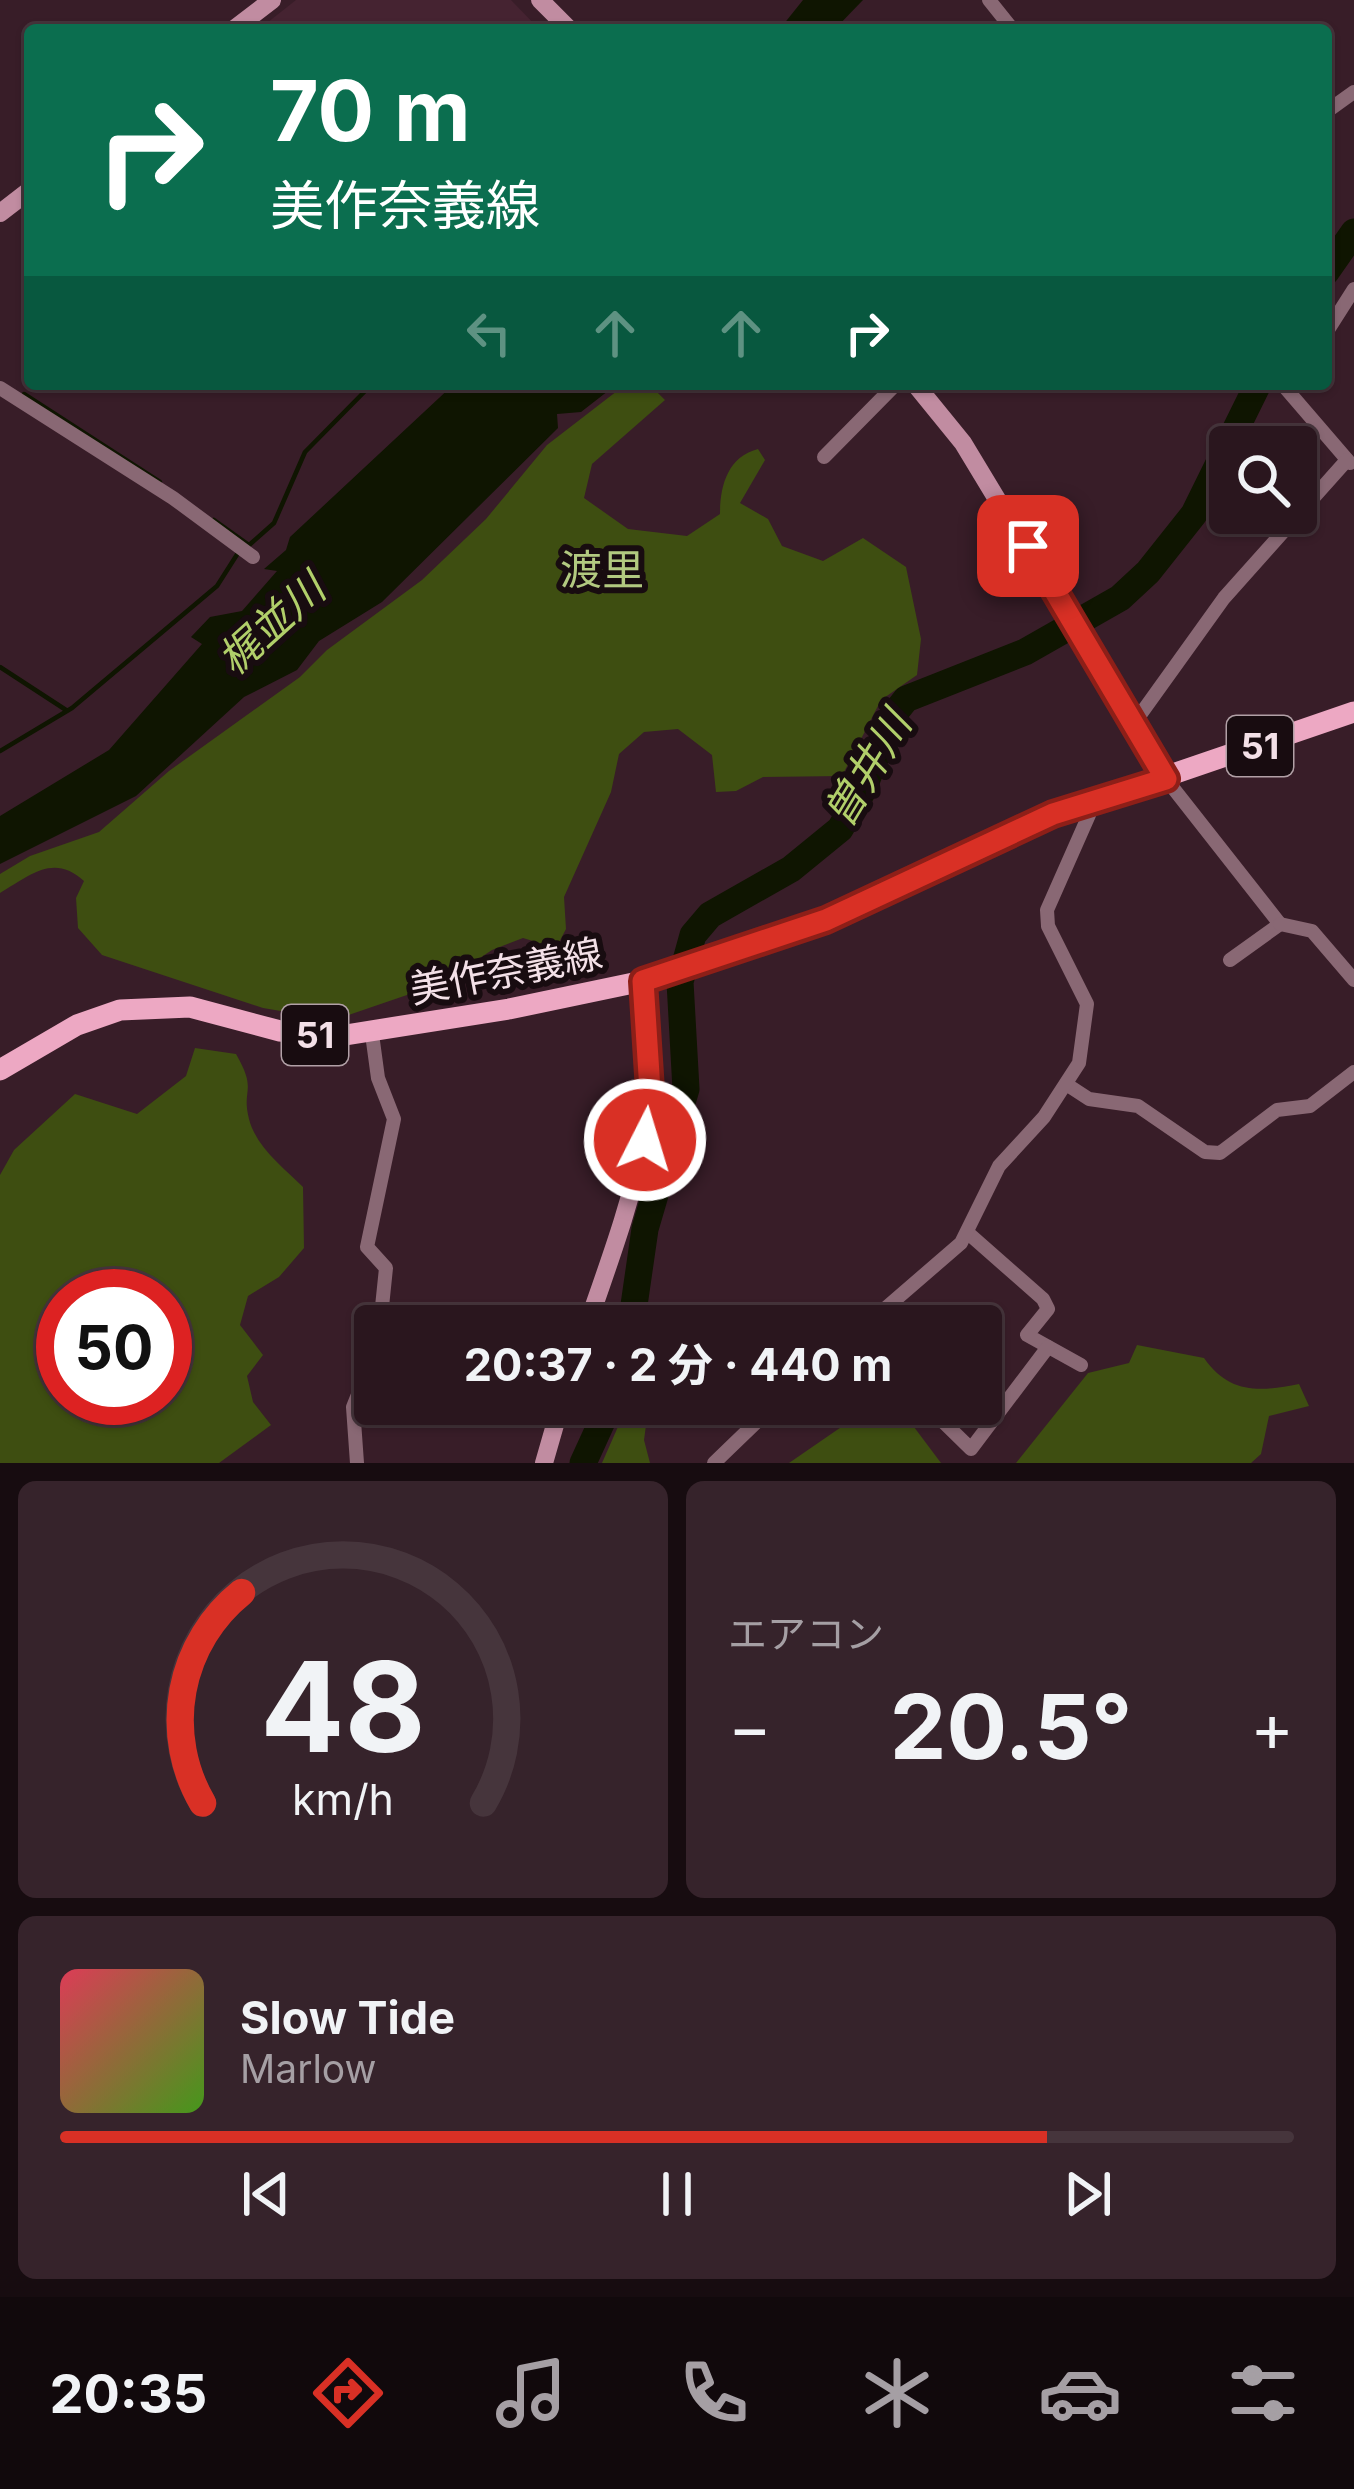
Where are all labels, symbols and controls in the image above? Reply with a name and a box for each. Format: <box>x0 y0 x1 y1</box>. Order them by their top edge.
text: 70 m <box>270 60 471 161</box>
icon: right <box>72 72 228 228</box>
text: 美作奈義線 <box>270 173 540 238</box>
icon: left <box>456 300 522 366</box>
icon: ahead <box>582 300 648 366</box>
icon: ahead <box>708 300 774 366</box>
icon: right <box>834 300 900 366</box>
map controls <box>1209 426 1317 534</box>
button: search <box>1209 426 1317 534</box>
pin <box>977 495 1079 597</box>
icon: arrive <box>995 513 1061 579</box>
district label: 渡里 <box>560 544 644 595</box>
water label: 梶並川 <box>207 560 338 685</box>
water label: 曽井川 <box>812 698 923 836</box>
road number: 51 <box>1227 716 1293 776</box>
street label: 美作奈義線 <box>406 929 606 1012</box>
road number: 51 <box>282 1005 348 1065</box>
position arrow <box>582 1077 708 1203</box>
speed limit sign: 50 <box>36 1269 192 1425</box>
text: 20:37 · 2 分 · 440 m <box>464 1337 892 1392</box>
text: エアコン <box>728 1610 884 1657</box>
text: 48 <box>260 1631 426 1782</box>
text: 20.5° <box>890 1672 1132 1781</box>
text: − <box>728 1687 772 1767</box>
text: + <box>1250 1687 1294 1767</box>
text: km/h <box>292 1772 394 1824</box>
text: Slow Tide <box>240 1990 455 2045</box>
text: Marlow <box>240 2045 376 2092</box>
icon: previous <box>233 2161 299 2227</box>
icon: pause <box>644 2161 710 2227</box>
icon: next <box>1055 2161 1121 2227</box>
icon: directions <box>306 2351 390 2435</box>
icon: music <box>489 2351 573 2435</box>
icon: phone <box>672 2351 756 2435</box>
icon: climate <box>855 2351 939 2435</box>
icon: car <box>1038 2351 1122 2435</box>
icon: filters <box>1221 2351 1305 2435</box>
text: 20:35 <box>49 2361 207 2426</box>

